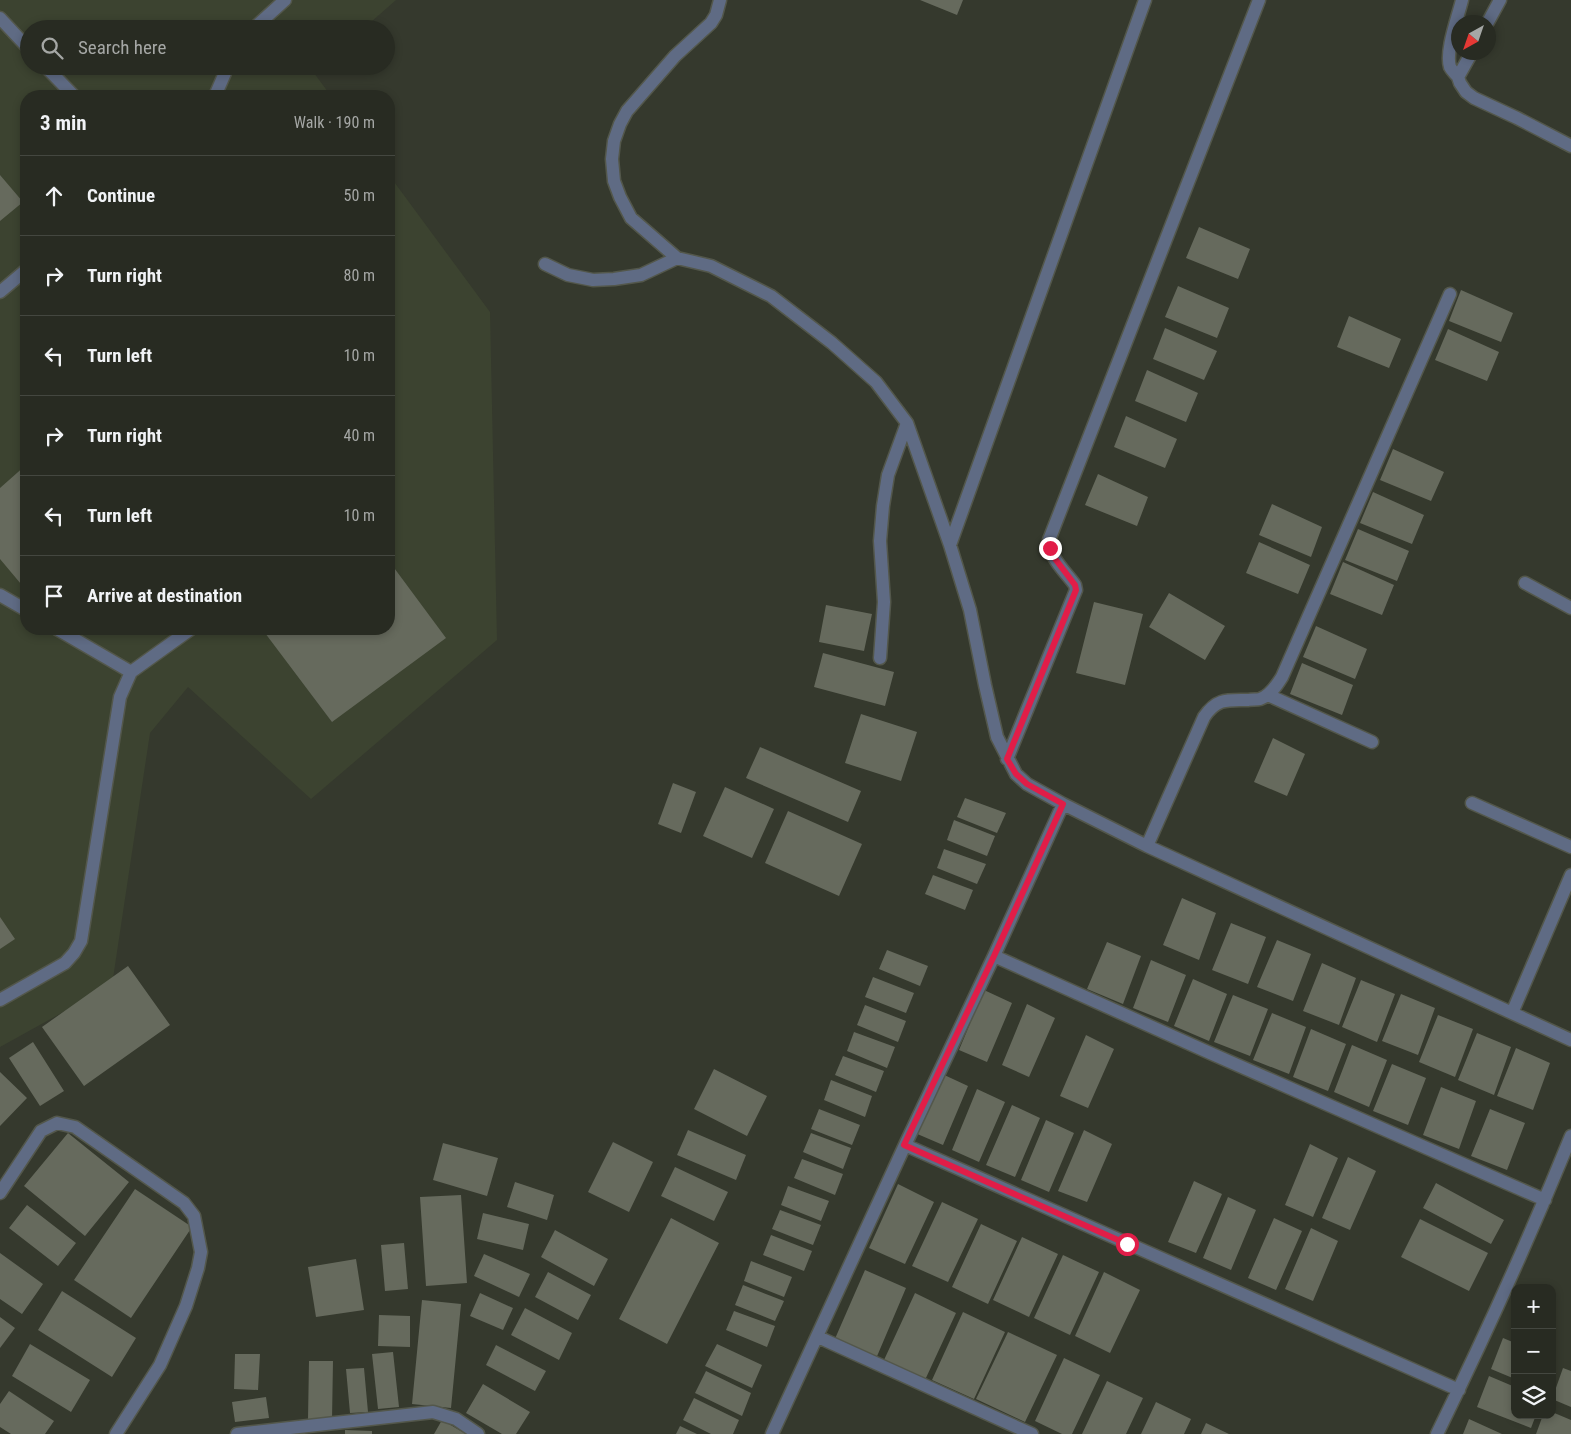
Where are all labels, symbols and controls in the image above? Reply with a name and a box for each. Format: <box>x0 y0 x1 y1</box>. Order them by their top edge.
north arrow <box>1451 15 1496 60</box>
search box <box>20 20 395 75</box>
icon: search <box>38 34 66 62</box>
text: Search here <box>78 36 166 59</box>
text: 3 min <box>40 111 87 135</box>
text: Walk · 190 m <box>294 113 375 132</box>
icon: ahead <box>40 182 68 210</box>
text: Continue <box>87 184 155 207</box>
text: 50 m <box>343 186 375 205</box>
icon: right <box>40 262 68 290</box>
text: Turn right <box>87 264 162 287</box>
text: 80 m <box>343 266 375 285</box>
icon: left <box>40 342 68 370</box>
text: Turn left <box>87 344 152 367</box>
text: 10 m <box>343 346 375 365</box>
icon: right <box>40 422 68 450</box>
text: Turn right <box>87 424 162 447</box>
text: 40 m <box>343 426 375 445</box>
icon: left <box>40 502 68 530</box>
text: Turn left <box>87 504 152 527</box>
text: 10 m <box>343 506 375 525</box>
route end <box>1039 537 1062 560</box>
icon: arrive <box>40 582 68 610</box>
text: Arrive at destination <box>87 584 242 607</box>
route start <box>1116 1233 1139 1256</box>
map controls <box>1511 1284 1556 1419</box>
button: + <box>1511 1284 1556 1329</box>
button: − <box>1511 1329 1556 1374</box>
button: layers <box>1511 1374 1556 1419</box>

